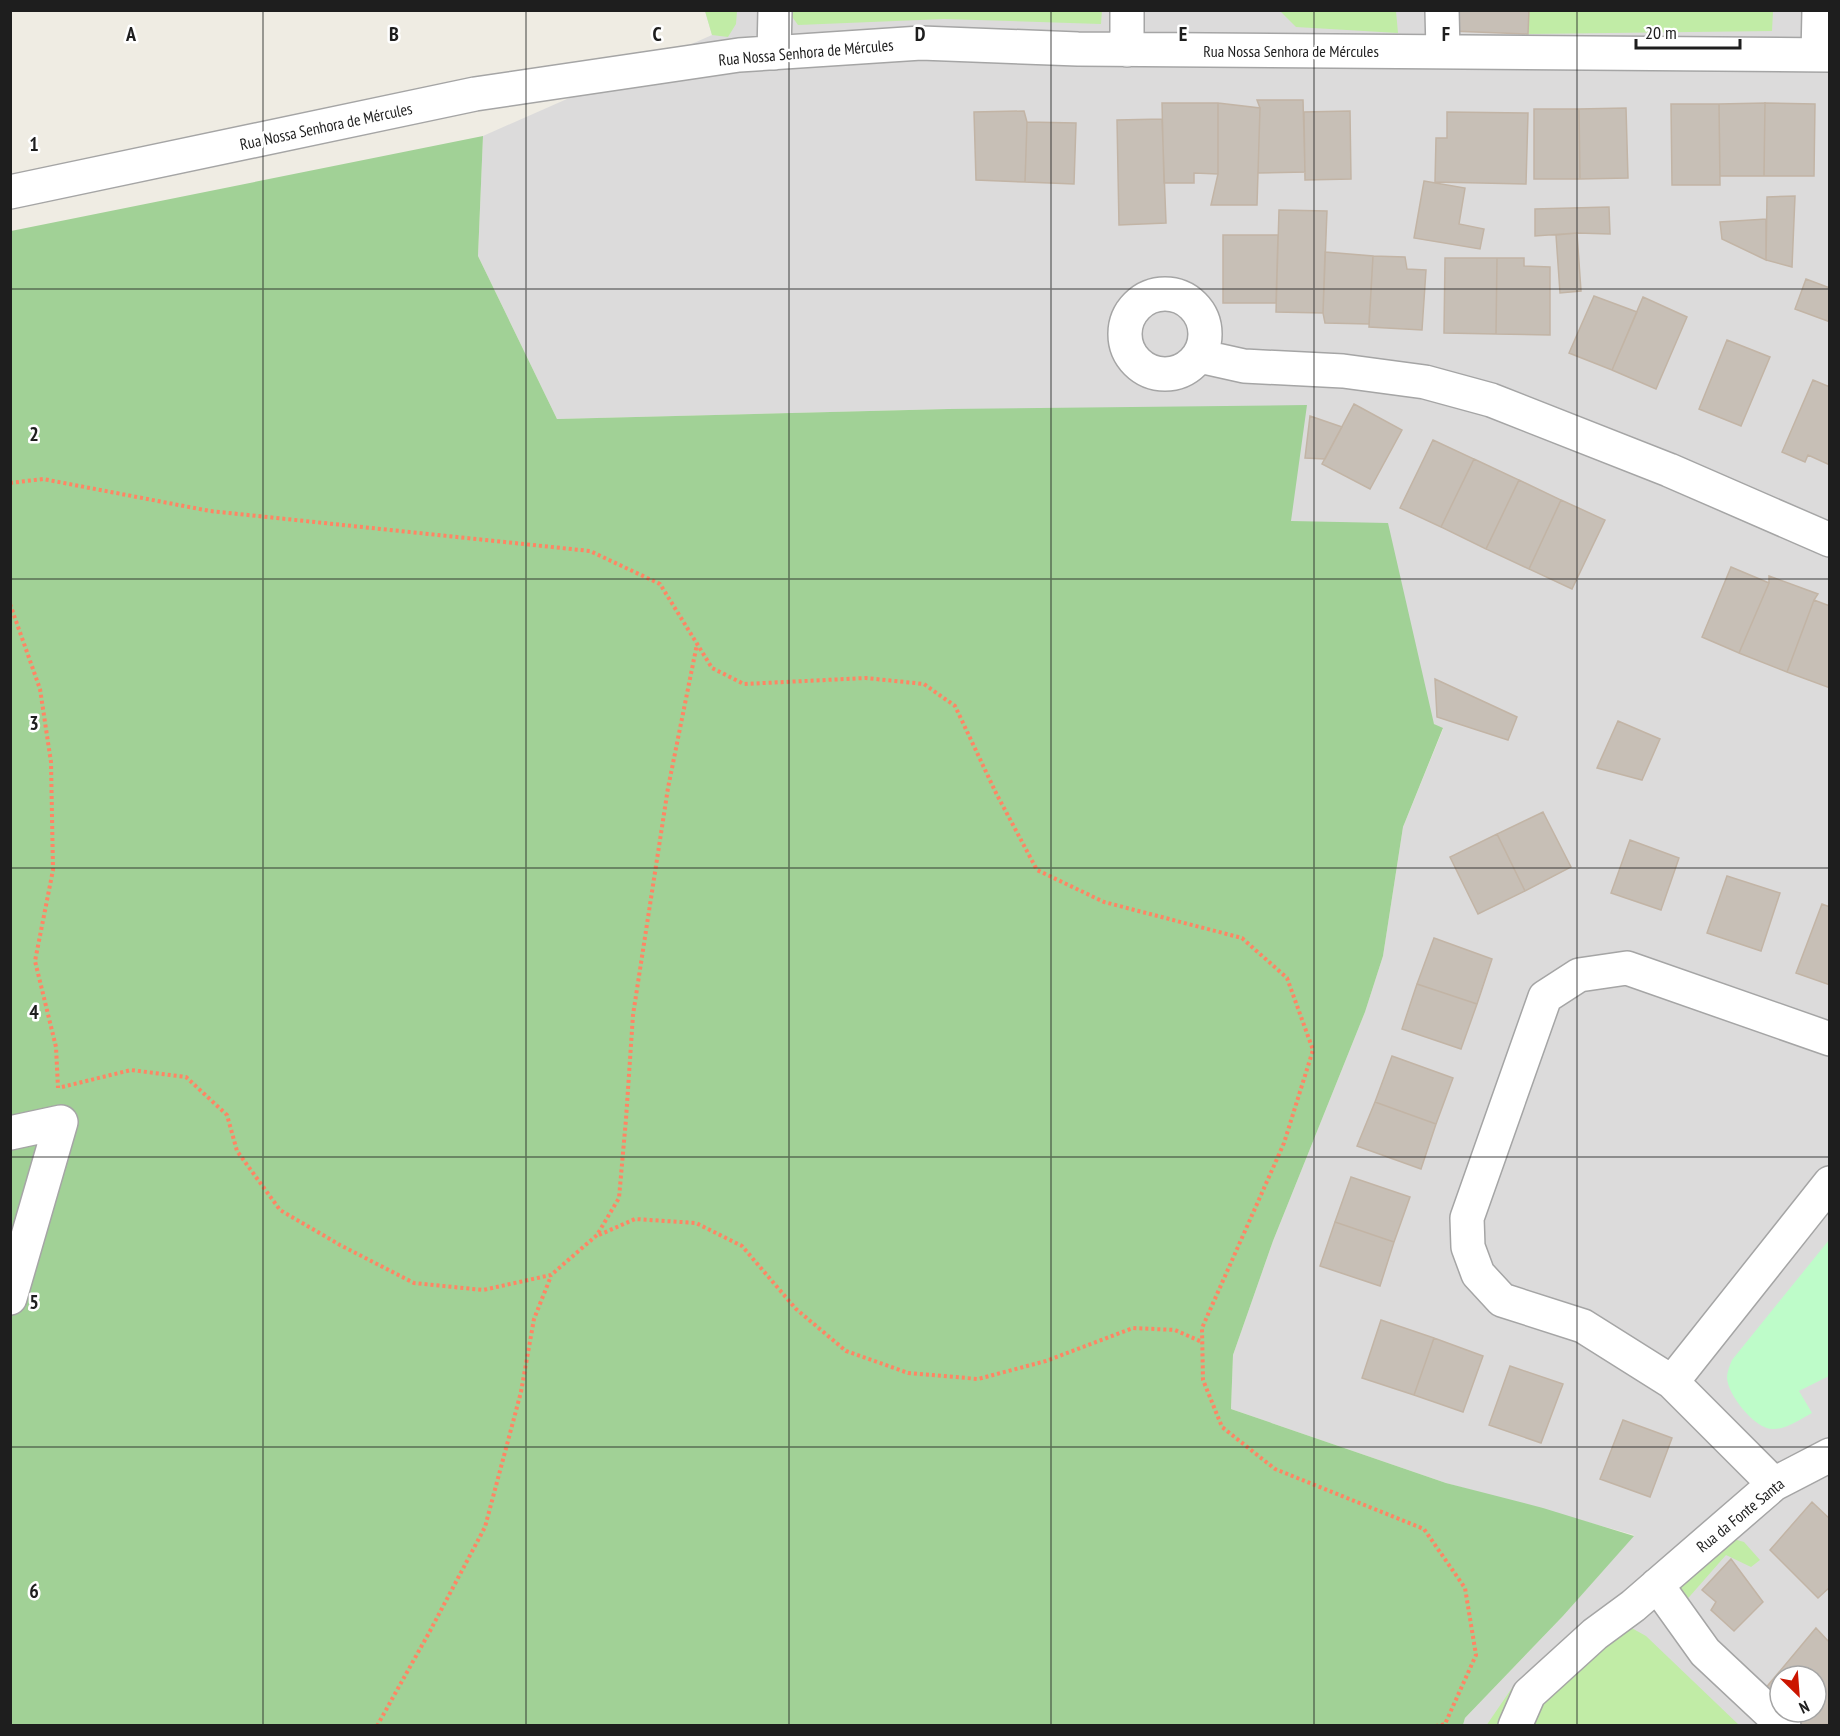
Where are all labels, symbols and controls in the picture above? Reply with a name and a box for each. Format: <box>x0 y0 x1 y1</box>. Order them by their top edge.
scale bar <box>1636 12 1740 50</box>
text: A <box>125 21 137 47</box>
text: B <box>389 21 399 47</box>
text: C <box>652 21 662 47</box>
text: D <box>915 21 926 47</box>
text: E <box>1179 21 1187 47</box>
text: F <box>1442 21 1450 47</box>
text: 20 m <box>1645 21 1677 44</box>
street label: Rua Nossa Senhora de Mércules <box>718 34 894 70</box>
street label: Rua Nossa Senhora de Mércules <box>1203 41 1379 61</box>
street label: Rua Nossa Senhora de Mércules <box>238 98 414 154</box>
text: 1 <box>29 131 39 157</box>
text: 2 <box>29 421 39 447</box>
text: 3 <box>29 710 39 736</box>
text: 4 <box>29 999 39 1025</box>
text: 5 <box>29 1289 39 1315</box>
street label: Rua da Fonte Santa <box>1692 1474 1788 1556</box>
text: 6 <box>29 1578 39 1604</box>
north arrow <box>1768 1664 1828 1724</box>
text: N <box>1796 1697 1812 1718</box>

